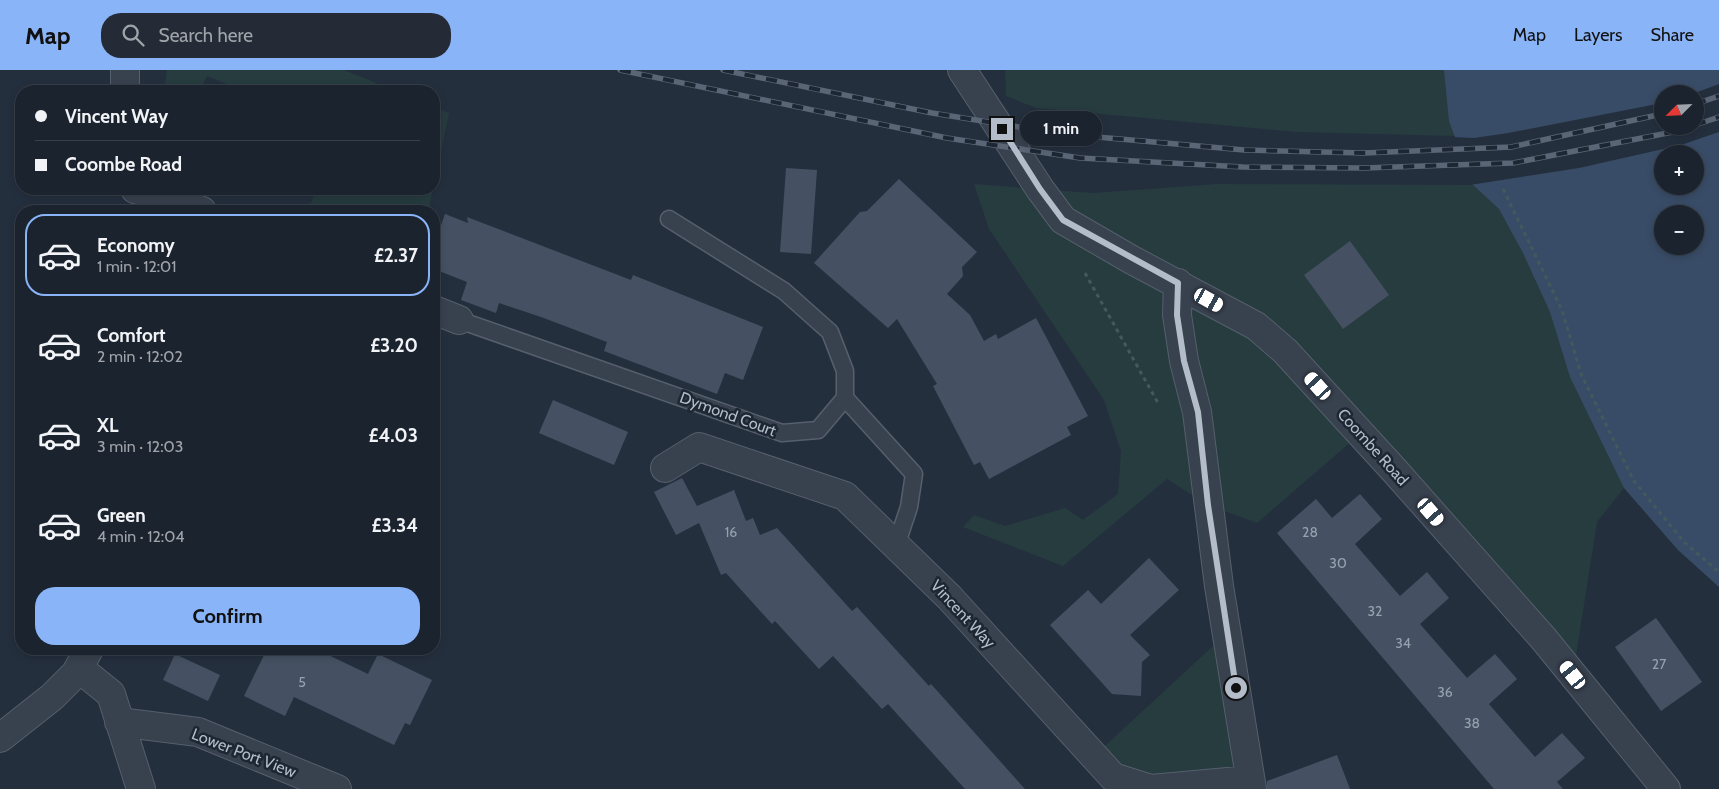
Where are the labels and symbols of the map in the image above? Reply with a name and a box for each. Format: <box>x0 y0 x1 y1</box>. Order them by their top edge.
north arrow <box>1654 85 1704 135</box>
callout: 1 min <box>1020 112 1102 146</box>
route end <box>991 118 1013 140</box>
car <box>1192 286 1225 314</box>
car <box>1302 370 1333 402</box>
street label: Dymond Court <box>677 388 779 440</box>
street label: Coombe Road <box>1334 405 1412 489</box>
car <box>1415 496 1446 528</box>
house number: 16 <box>725 523 737 541</box>
house number: 28 <box>1302 523 1318 541</box>
house number: 30 <box>1329 554 1347 572</box>
street label: Vincent Way <box>927 576 999 652</box>
house number: 32 <box>1368 602 1382 620</box>
house number: 34 <box>1395 634 1411 652</box>
house number: 27 <box>1652 655 1666 673</box>
car <box>1557 659 1588 691</box>
house number: 5 <box>298 673 306 691</box>
route start <box>1225 677 1247 699</box>
house number: 36 <box>1437 683 1453 701</box>
house number: 38 <box>1464 714 1480 732</box>
street label: Lower Port View <box>189 724 299 782</box>

